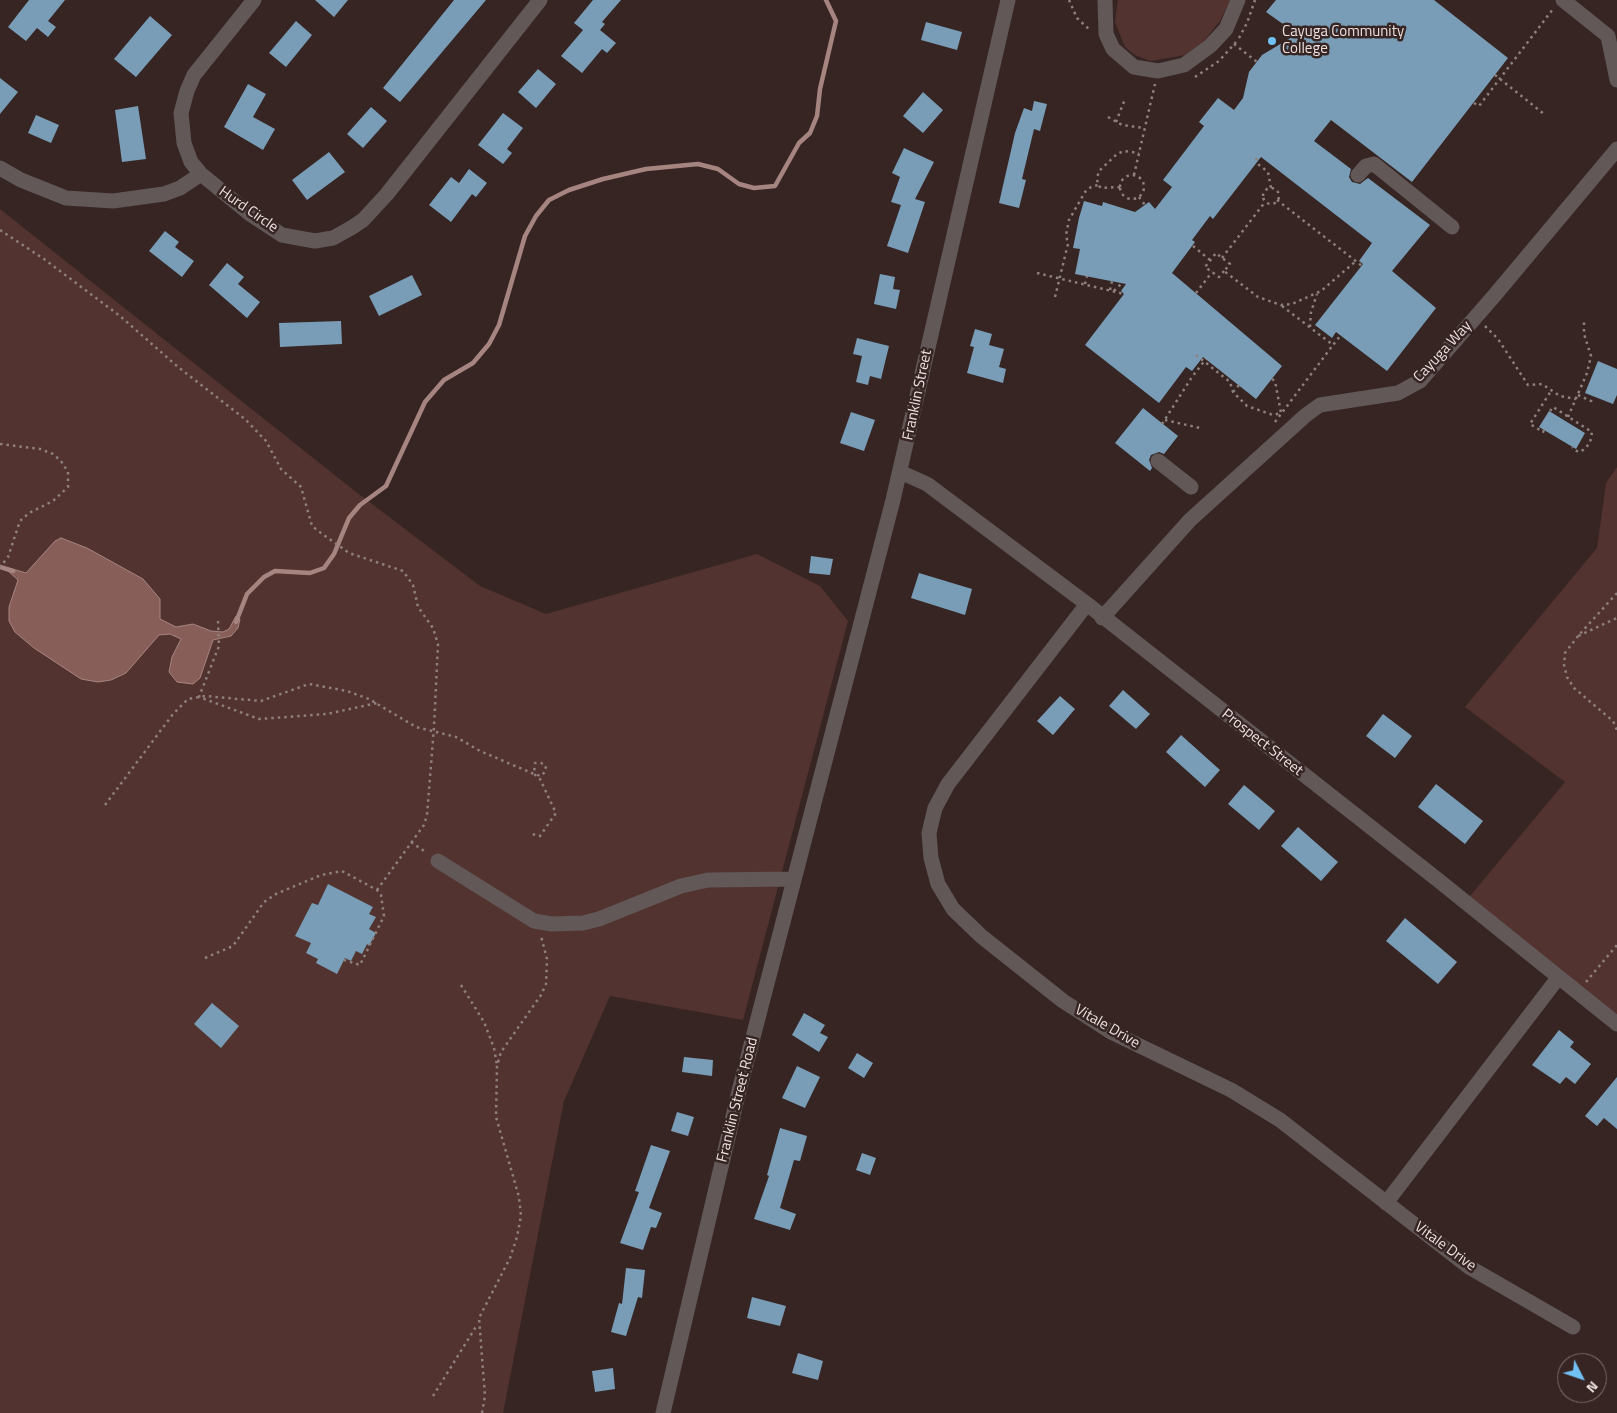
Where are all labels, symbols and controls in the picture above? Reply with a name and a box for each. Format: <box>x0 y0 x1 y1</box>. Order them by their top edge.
place label: Cayuga Community College <box>1282 23 1404 58</box>
marker: Cayuga Community College <box>1266 35 1278 47</box>
street label: Hurd Circle <box>215 183 281 237</box>
street label: Cayuga Way <box>1410 318 1476 386</box>
street label: Franklin Street <box>900 348 936 442</box>
street label: Prospect Street <box>1218 706 1306 780</box>
street label: Vitale Drive <box>1071 1001 1143 1053</box>
street label: Franklin Street Road <box>714 1036 762 1164</box>
street label: Vitale Drive <box>1411 1219 1479 1275</box>
north arrow <box>1557 1353 1607 1403</box>
text: N <box>1582 1377 1604 1398</box>

